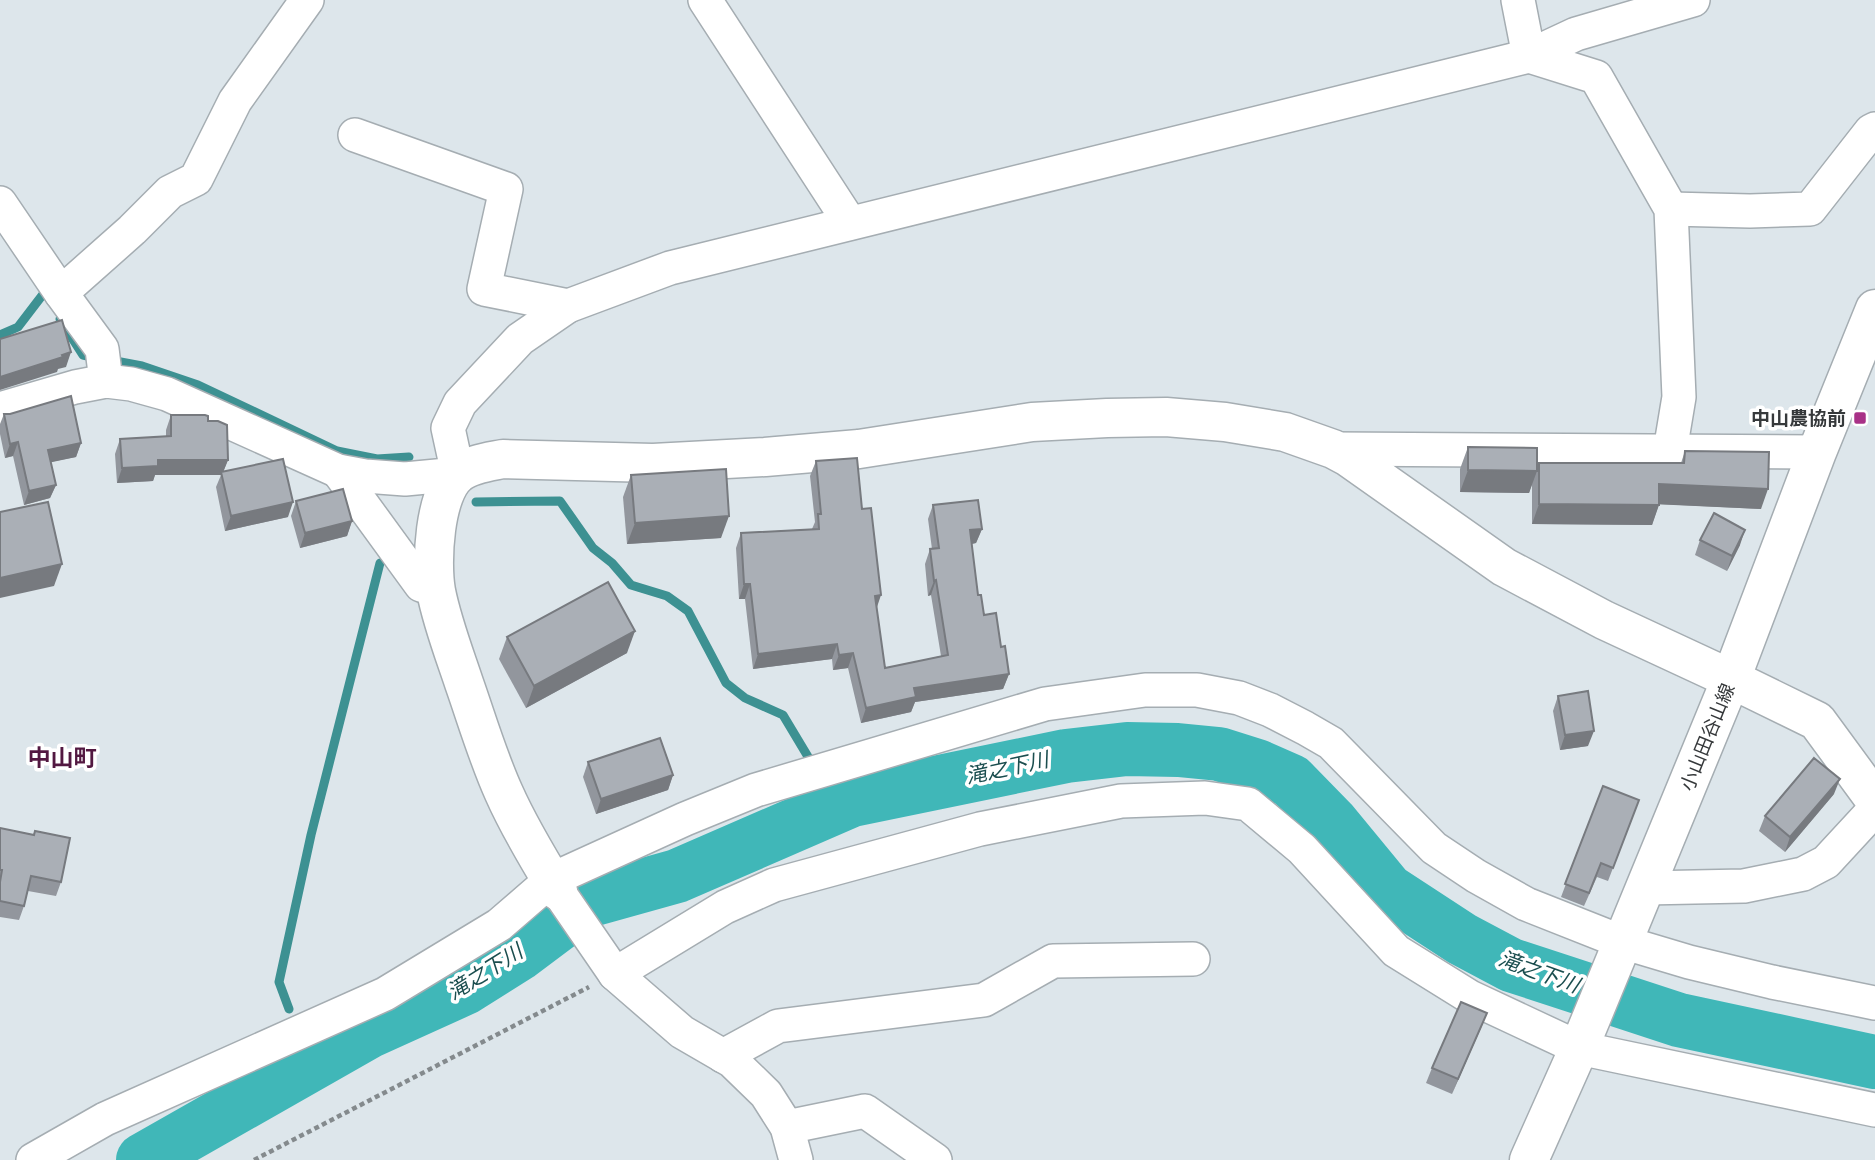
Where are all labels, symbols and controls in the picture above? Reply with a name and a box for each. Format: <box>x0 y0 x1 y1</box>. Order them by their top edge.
place label: 中山農協前 <box>1751 407 1846 429</box>
marker: 中山農協前 <box>1852 410 1868 426</box>
street label: 小山田谷山線 <box>1675 680 1739 794</box>
district label: 中山町 <box>28 745 97 770</box>
water label: 滝之下川 <box>963 746 1052 787</box>
water label: 滝之下川 <box>442 938 528 1004</box>
water label: 滝之下川 <box>1496 945 1585 997</box>

